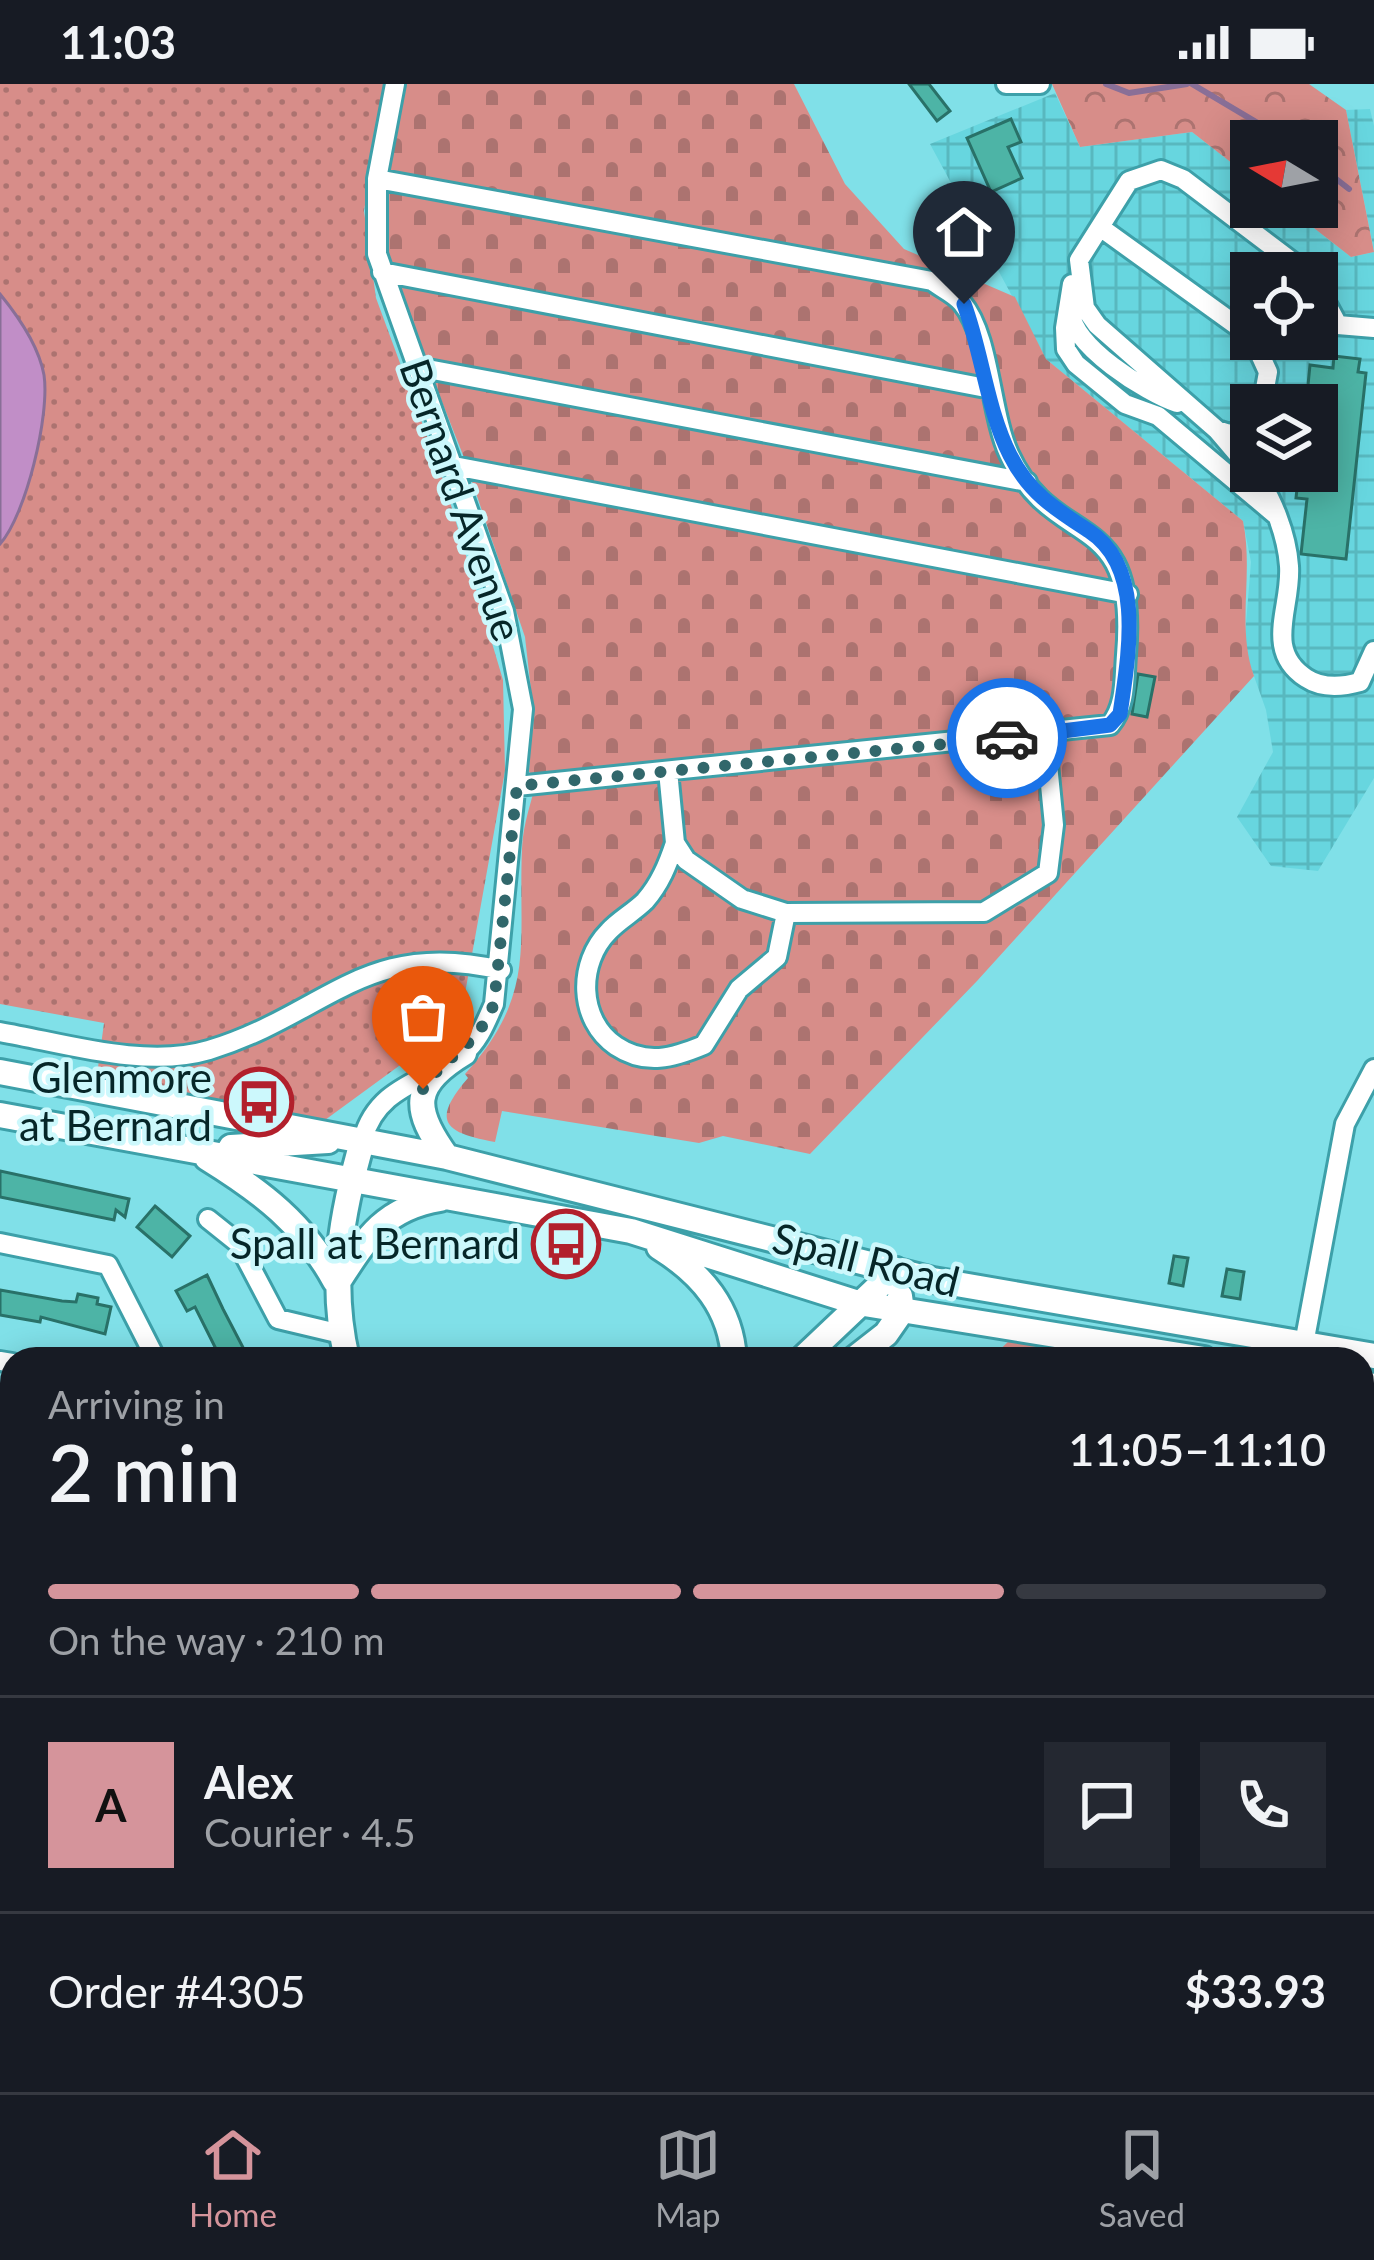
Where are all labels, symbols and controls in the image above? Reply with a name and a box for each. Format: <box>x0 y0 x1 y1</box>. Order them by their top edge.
text: 11:03 <box>60 15 176 69</box>
north arrow <box>1230 120 1338 228</box>
map controls <box>1230 120 1338 492</box>
pin <box>913 181 1015 304</box>
icon: home <box>931 199 997 265</box>
button: locate <box>1230 252 1338 360</box>
street label: Bernard Avenue <box>390 352 534 647</box>
button: layers <box>1230 384 1338 492</box>
courier <box>947 678 1067 798</box>
icon: car <box>974 705 1040 771</box>
pin <box>372 966 474 1089</box>
icon: bag <box>390 984 456 1050</box>
place label: Glenmore at Bernard <box>19 1052 212 1150</box>
bus stop icon: Glenmore at Bernard <box>224 1067 294 1137</box>
bus stop icon: Spall at Bernard <box>531 1209 601 1279</box>
street label: Spall Road <box>768 1212 965 1306</box>
place label: Spall at Bernard <box>230 1218 520 1268</box>
text: Arriving in <box>48 1381 225 1427</box>
text: 11:05–11:10 <box>1068 1422 1326 1476</box>
text: 2 min <box>48 1425 241 1519</box>
text: On the way · 210 m <box>48 1617 385 1663</box>
button: chat <box>1044 1742 1170 1868</box>
button: phone <box>1200 1742 1326 1868</box>
text: Alex <box>204 1755 294 1809</box>
text: A <box>95 1778 127 1832</box>
text: Courier · 4.5 <box>204 1809 416 1855</box>
text: Order #4305 <box>48 1964 306 2018</box>
text: $33.93 <box>1185 1964 1326 2018</box>
tab: Home <box>189 2122 277 2234</box>
tab: Map <box>655 2122 721 2234</box>
tab: Saved <box>1099 2122 1185 2234</box>

